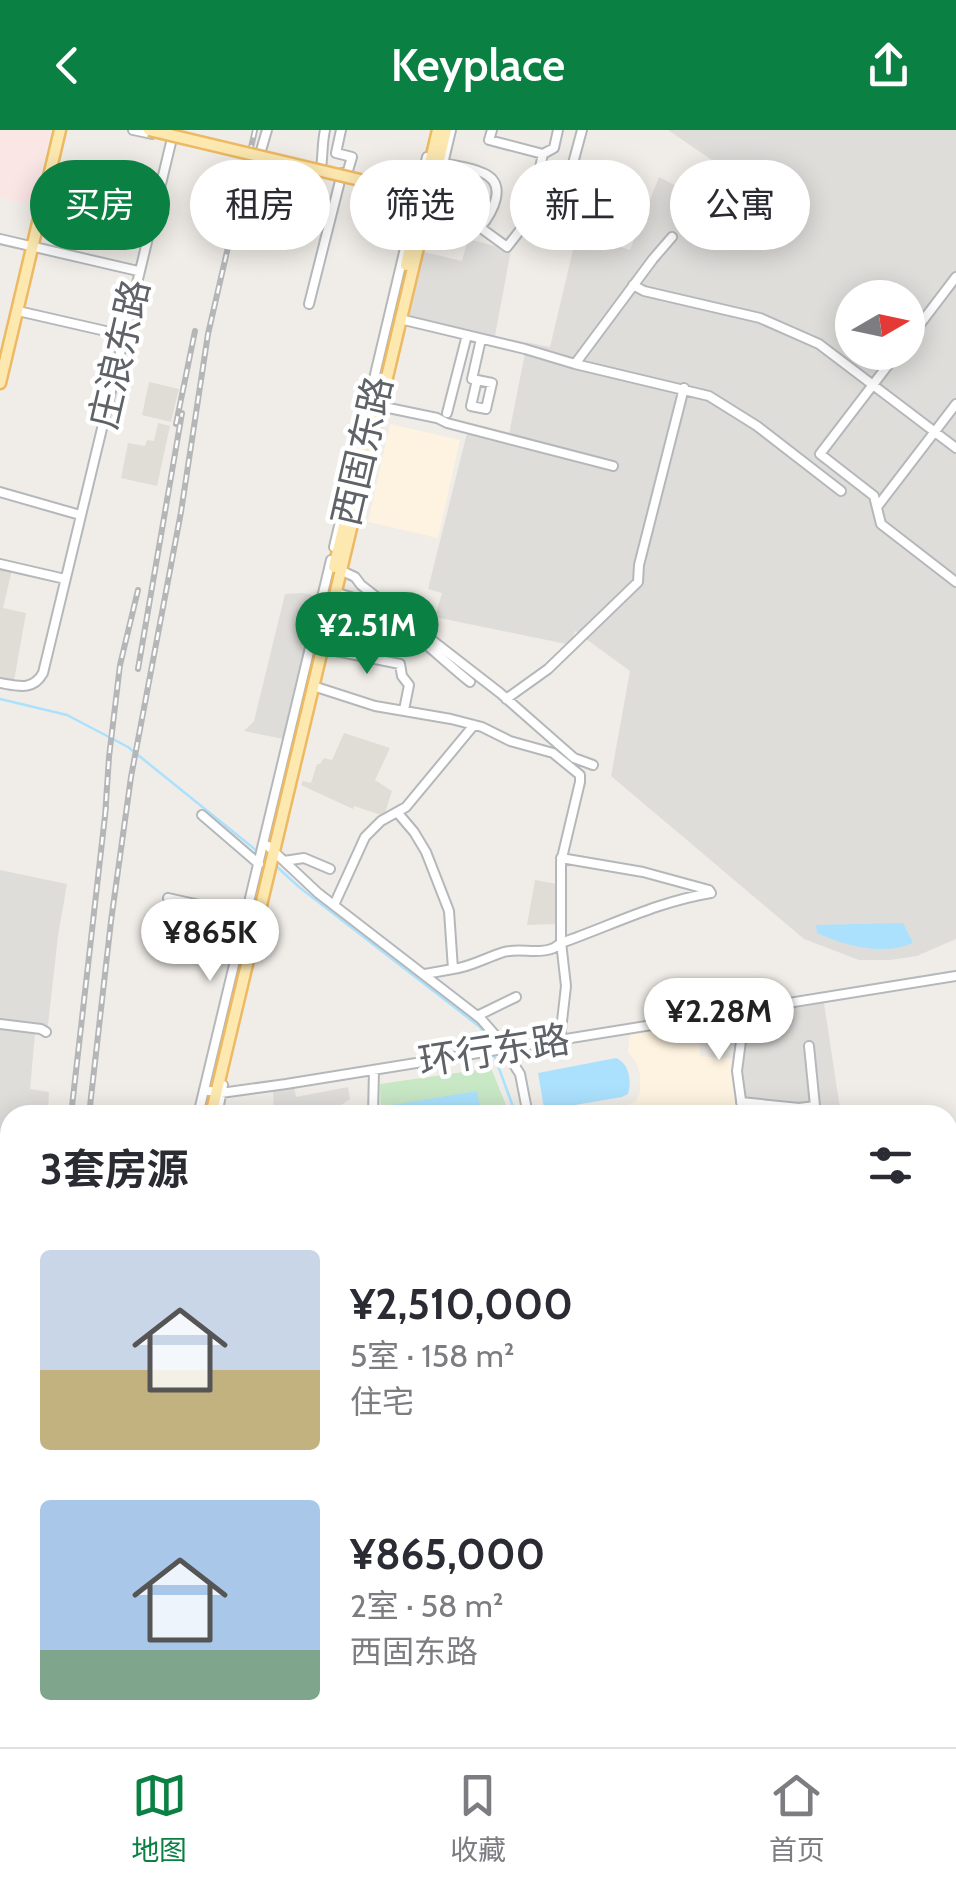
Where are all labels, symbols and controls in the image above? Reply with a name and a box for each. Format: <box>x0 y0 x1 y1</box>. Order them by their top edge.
icon: back <box>40 38 95 93</box>
text: Keyplace <box>391 38 565 92</box>
icon: share <box>861 38 916 93</box>
chip: 买房 <box>30 160 170 250</box>
chip: 租房 <box>190 160 330 250</box>
chip: 筛选 <box>350 160 490 250</box>
chip: 新上 <box>510 160 650 250</box>
chip: 公寓 <box>670 160 810 250</box>
street label: 庄浪东路 <box>79 275 159 433</box>
north arrow <box>835 280 925 370</box>
map controls <box>835 280 925 370</box>
street label: 西固东路 <box>322 372 402 530</box>
pin: ¥2.51M <box>286 592 448 677</box>
text: ¥2.51M <box>317 605 417 644</box>
pin: ¥865K <box>140 899 280 984</box>
text: ¥865K <box>163 912 257 951</box>
pin: ¥2.28M <box>638 978 800 1063</box>
text: ¥2.28M <box>666 991 772 1030</box>
street label: 环行东路 <box>415 1015 573 1085</box>
icon: filters <box>863 1138 918 1193</box>
text: 3套房源 <box>40 1143 189 1195</box>
text: ¥2,510,000 <box>350 1278 573 1330</box>
icon: home <box>120 1290 240 1410</box>
text: 5室 · 158 m² <box>350 1336 514 1375</box>
text: 住宅 <box>350 1382 414 1421</box>
text: ¥865,000 <box>350 1528 545 1580</box>
icon: home <box>120 1540 240 1660</box>
text: 2室 · 58 m² <box>350 1586 503 1625</box>
text: 西固东路 <box>350 1632 478 1671</box>
tab: 地图 <box>131 1768 187 1868</box>
tab: 收藏 <box>450 1768 506 1868</box>
tab: 首页 <box>769 1768 825 1868</box>

